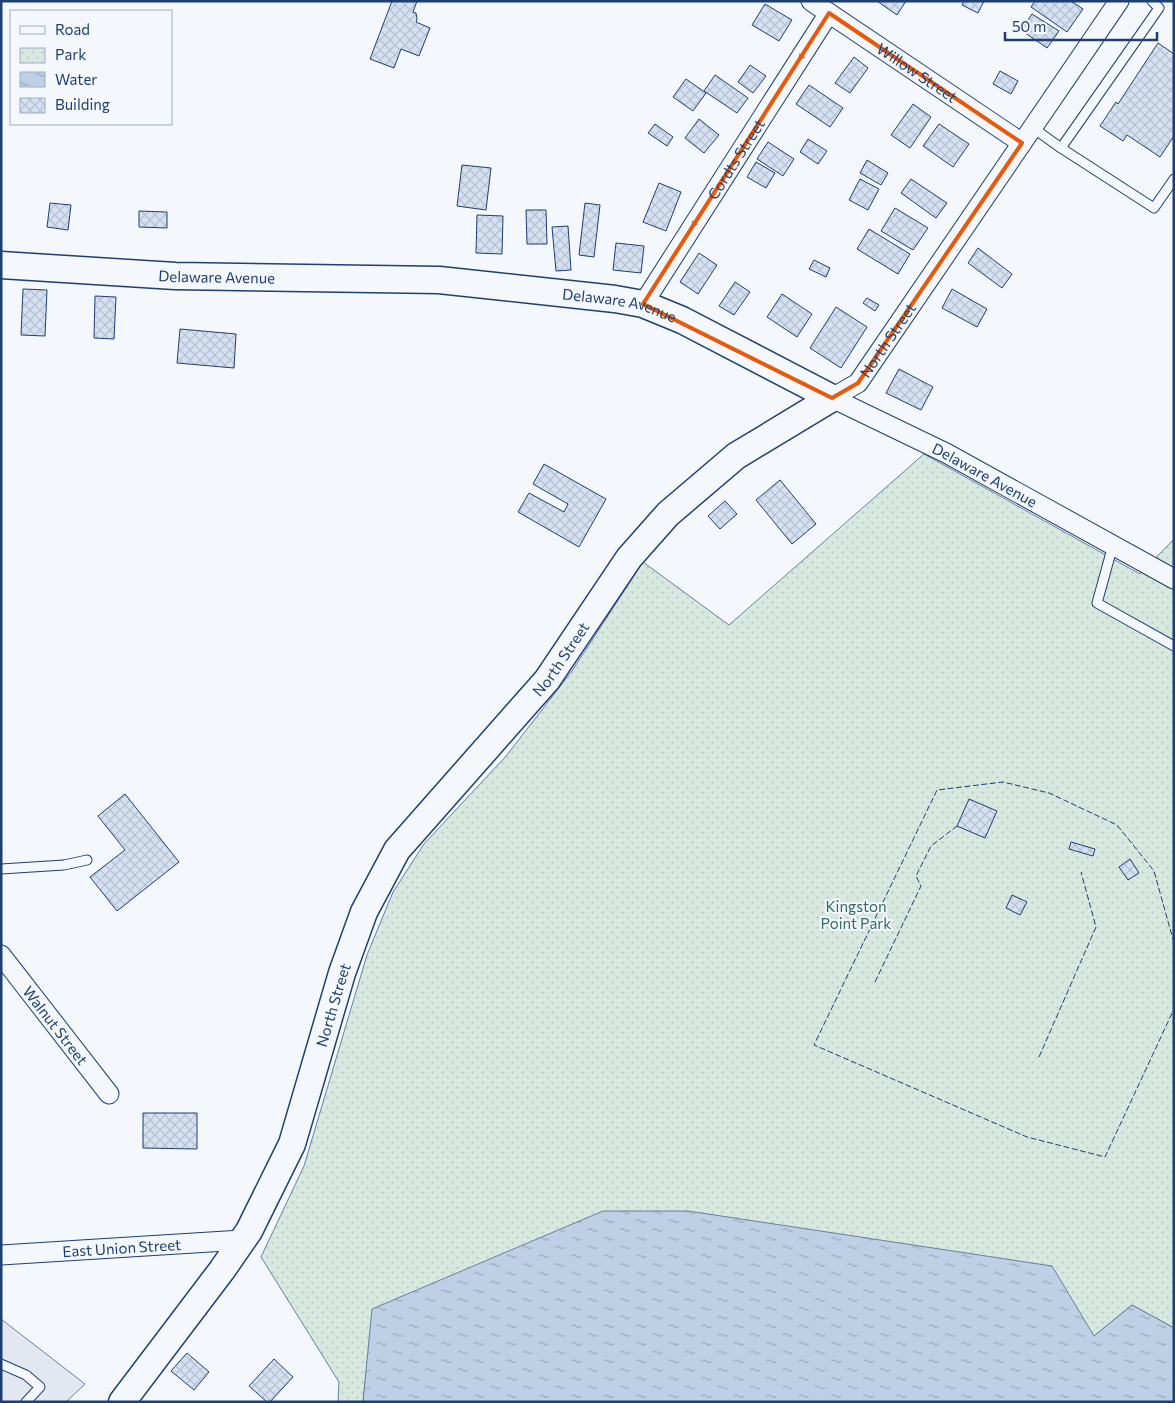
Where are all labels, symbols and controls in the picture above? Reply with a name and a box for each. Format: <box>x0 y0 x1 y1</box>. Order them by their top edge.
legend <box>10 10 172 125</box>
scale bar <box>1005 10 1158 42</box>
text: 50 m <box>1012 17 1046 35</box>
text: Road <box>55 20 90 38</box>
street label: Willow Street <box>874 39 961 106</box>
text: Park <box>55 45 86 63</box>
one-way arrow <box>798 48 807 61</box>
text: Water <box>55 70 97 88</box>
text: Building <box>55 95 110 113</box>
street label: Cordts Street <box>703 115 768 203</box>
one-way arrow <box>692 214 701 228</box>
street label: Delaware Avenue <box>158 266 275 287</box>
street label: Delaware Avenue <box>562 284 679 326</box>
street label: North Street <box>856 299 919 381</box>
street label: Delaware Avenue <box>930 439 1040 511</box>
street label: North Street <box>528 618 592 700</box>
park label: Kingston Point Park <box>821 897 891 932</box>
street label: North Street <box>312 961 354 1049</box>
street label: Walnut Street <box>19 982 92 1068</box>
street label: East Union Street <box>62 1235 182 1260</box>

